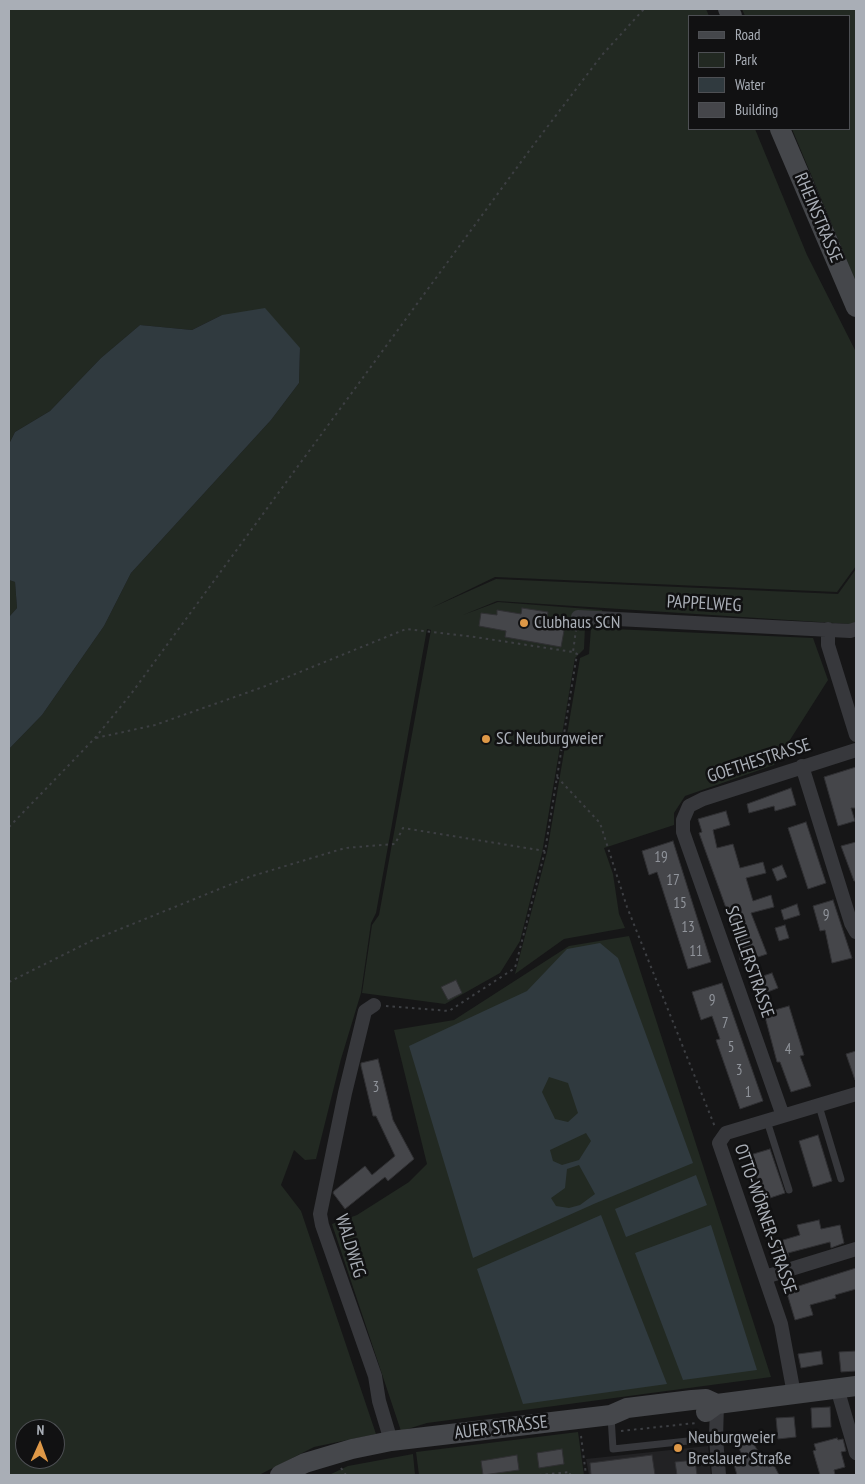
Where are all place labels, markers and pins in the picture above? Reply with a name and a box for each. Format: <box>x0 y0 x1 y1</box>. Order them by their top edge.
place label: Clubhaus SCN <box>534 612 621 634</box>
marker: Clubhaus SCN <box>518 617 530 629</box>
place label: SC Neuburgweier <box>496 728 603 750</box>
marker: SC Neuburgweier <box>480 733 492 745</box>
place label: Neuburgweier Breslauer Straße <box>688 1427 791 1470</box>
marker: Neuburgweier Breslauer Straße <box>672 1442 684 1454</box>

